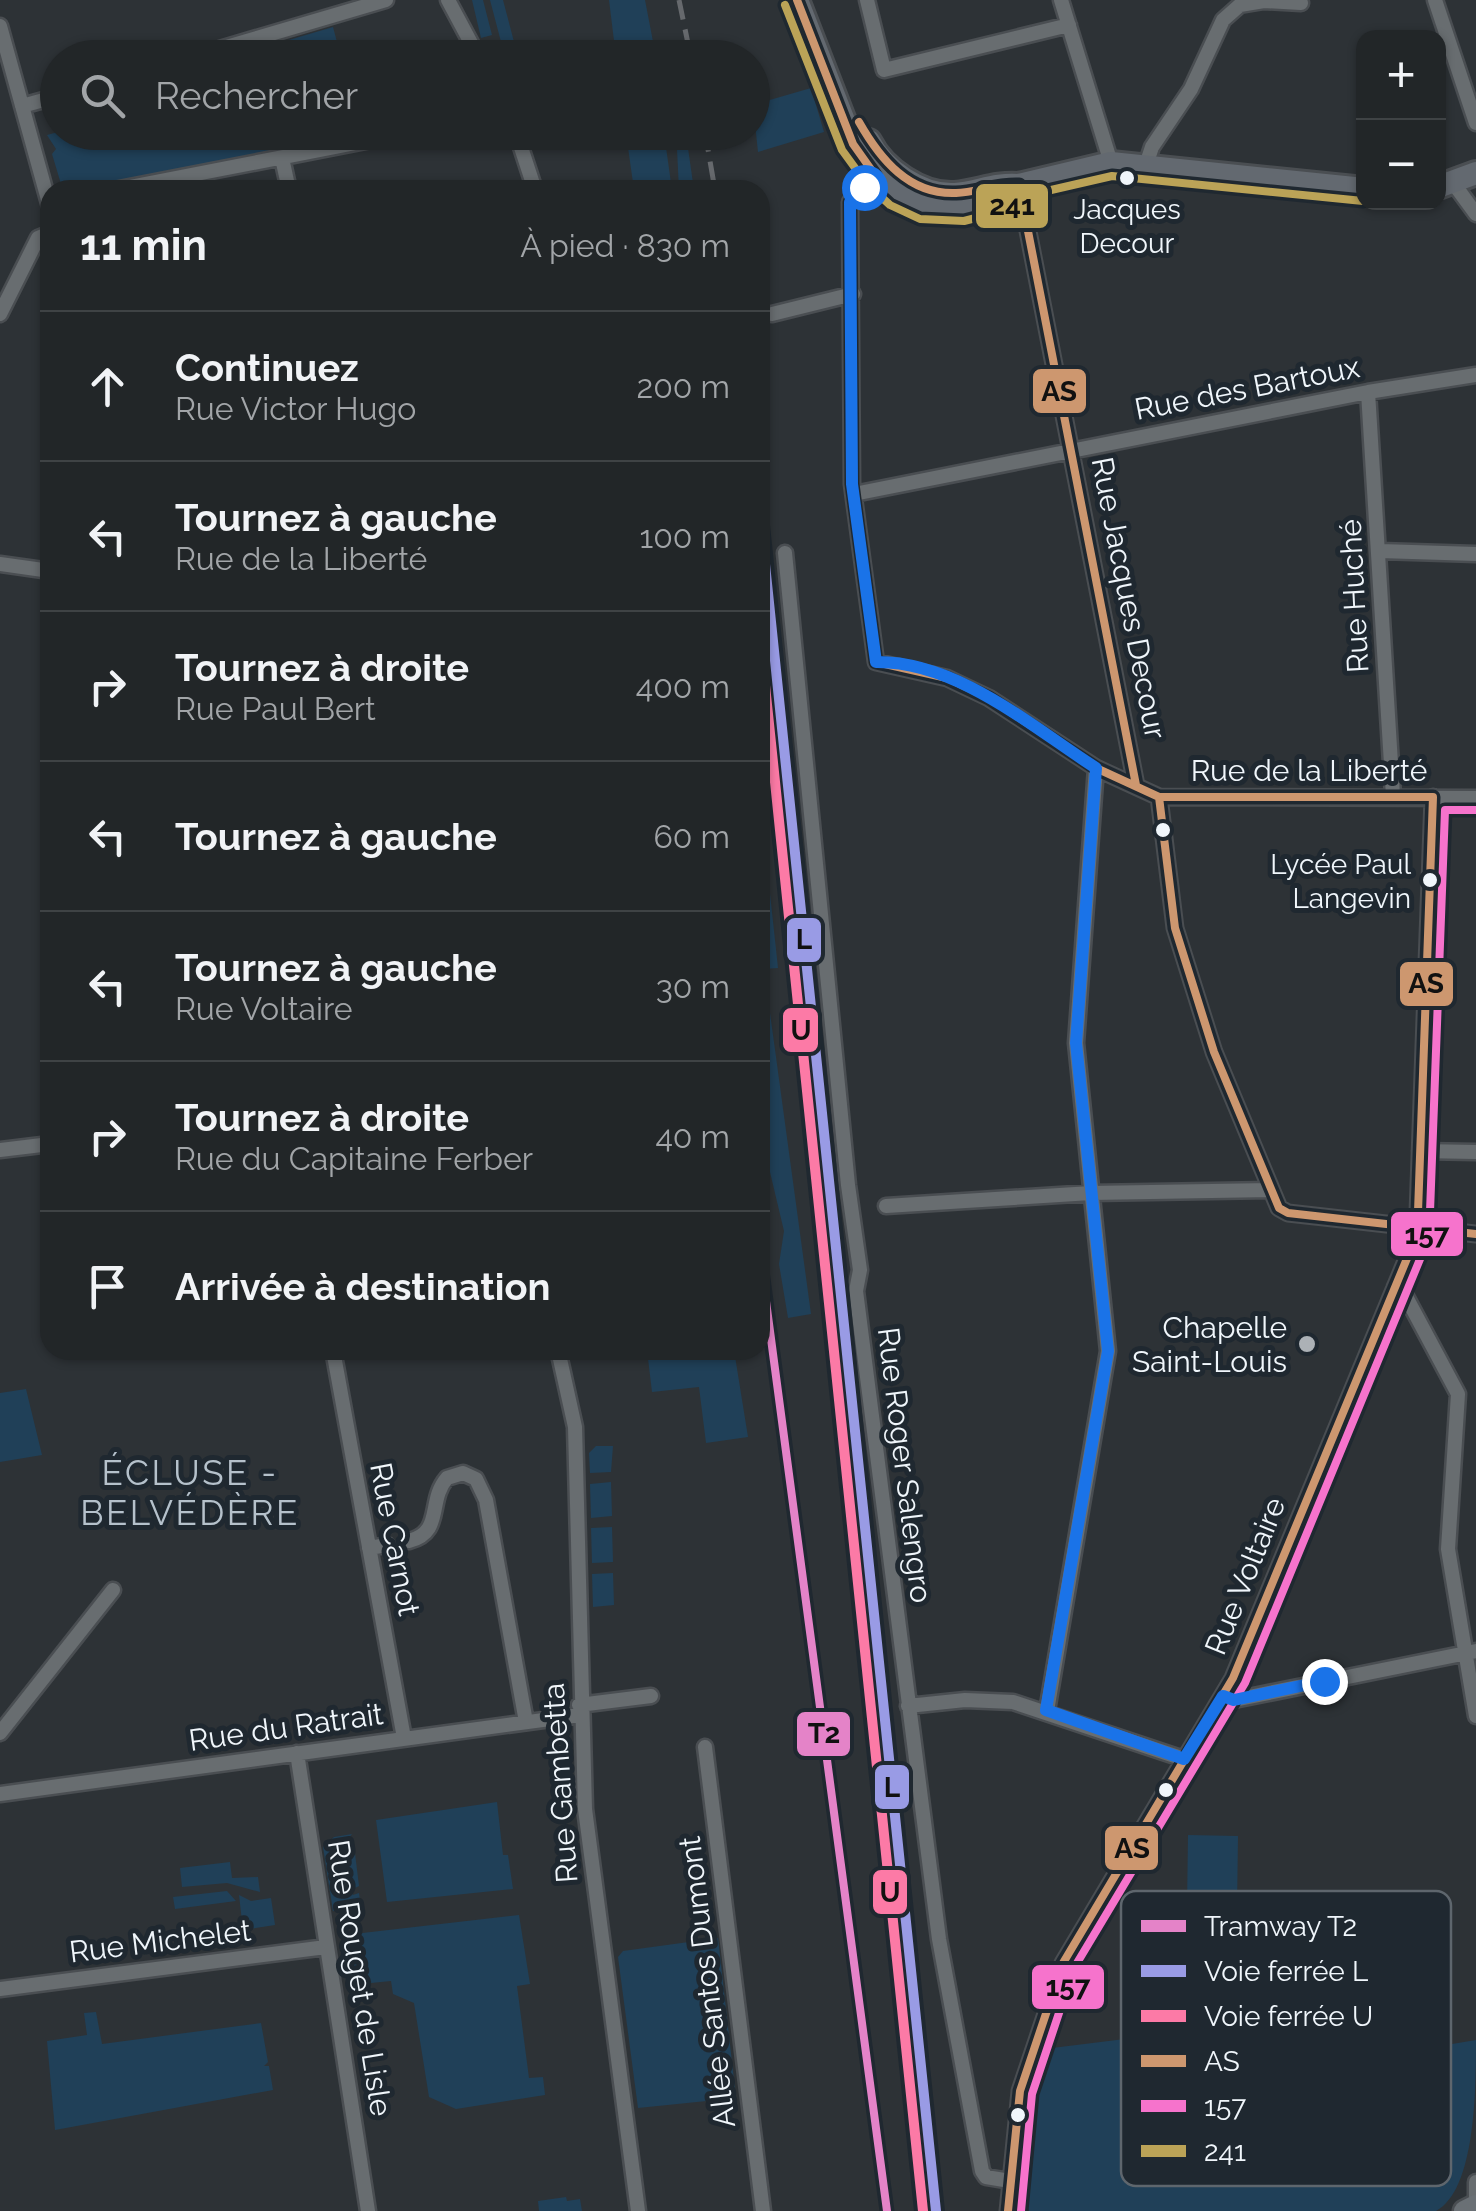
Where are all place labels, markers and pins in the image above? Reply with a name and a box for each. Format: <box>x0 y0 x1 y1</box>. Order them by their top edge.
marker: Jacques Decour <box>1117 168 1137 188</box>
place label: Jacques Decour <box>1073 193 1181 260</box>
unlabelled marker <box>1153 820 1173 840</box>
place label: Lycée Paul Langevin <box>1270 848 1411 915</box>
marker: Lycée Paul Langevin <box>1420 870 1440 890</box>
place label: Chapelle Saint-Louis <box>1132 1310 1287 1379</box>
marker: Chapelle Saint-Louis <box>1296 1333 1318 1355</box>
unlabelled marker <box>1156 1780 1176 1800</box>
unlabelled marker <box>1008 2105 1028 2125</box>

